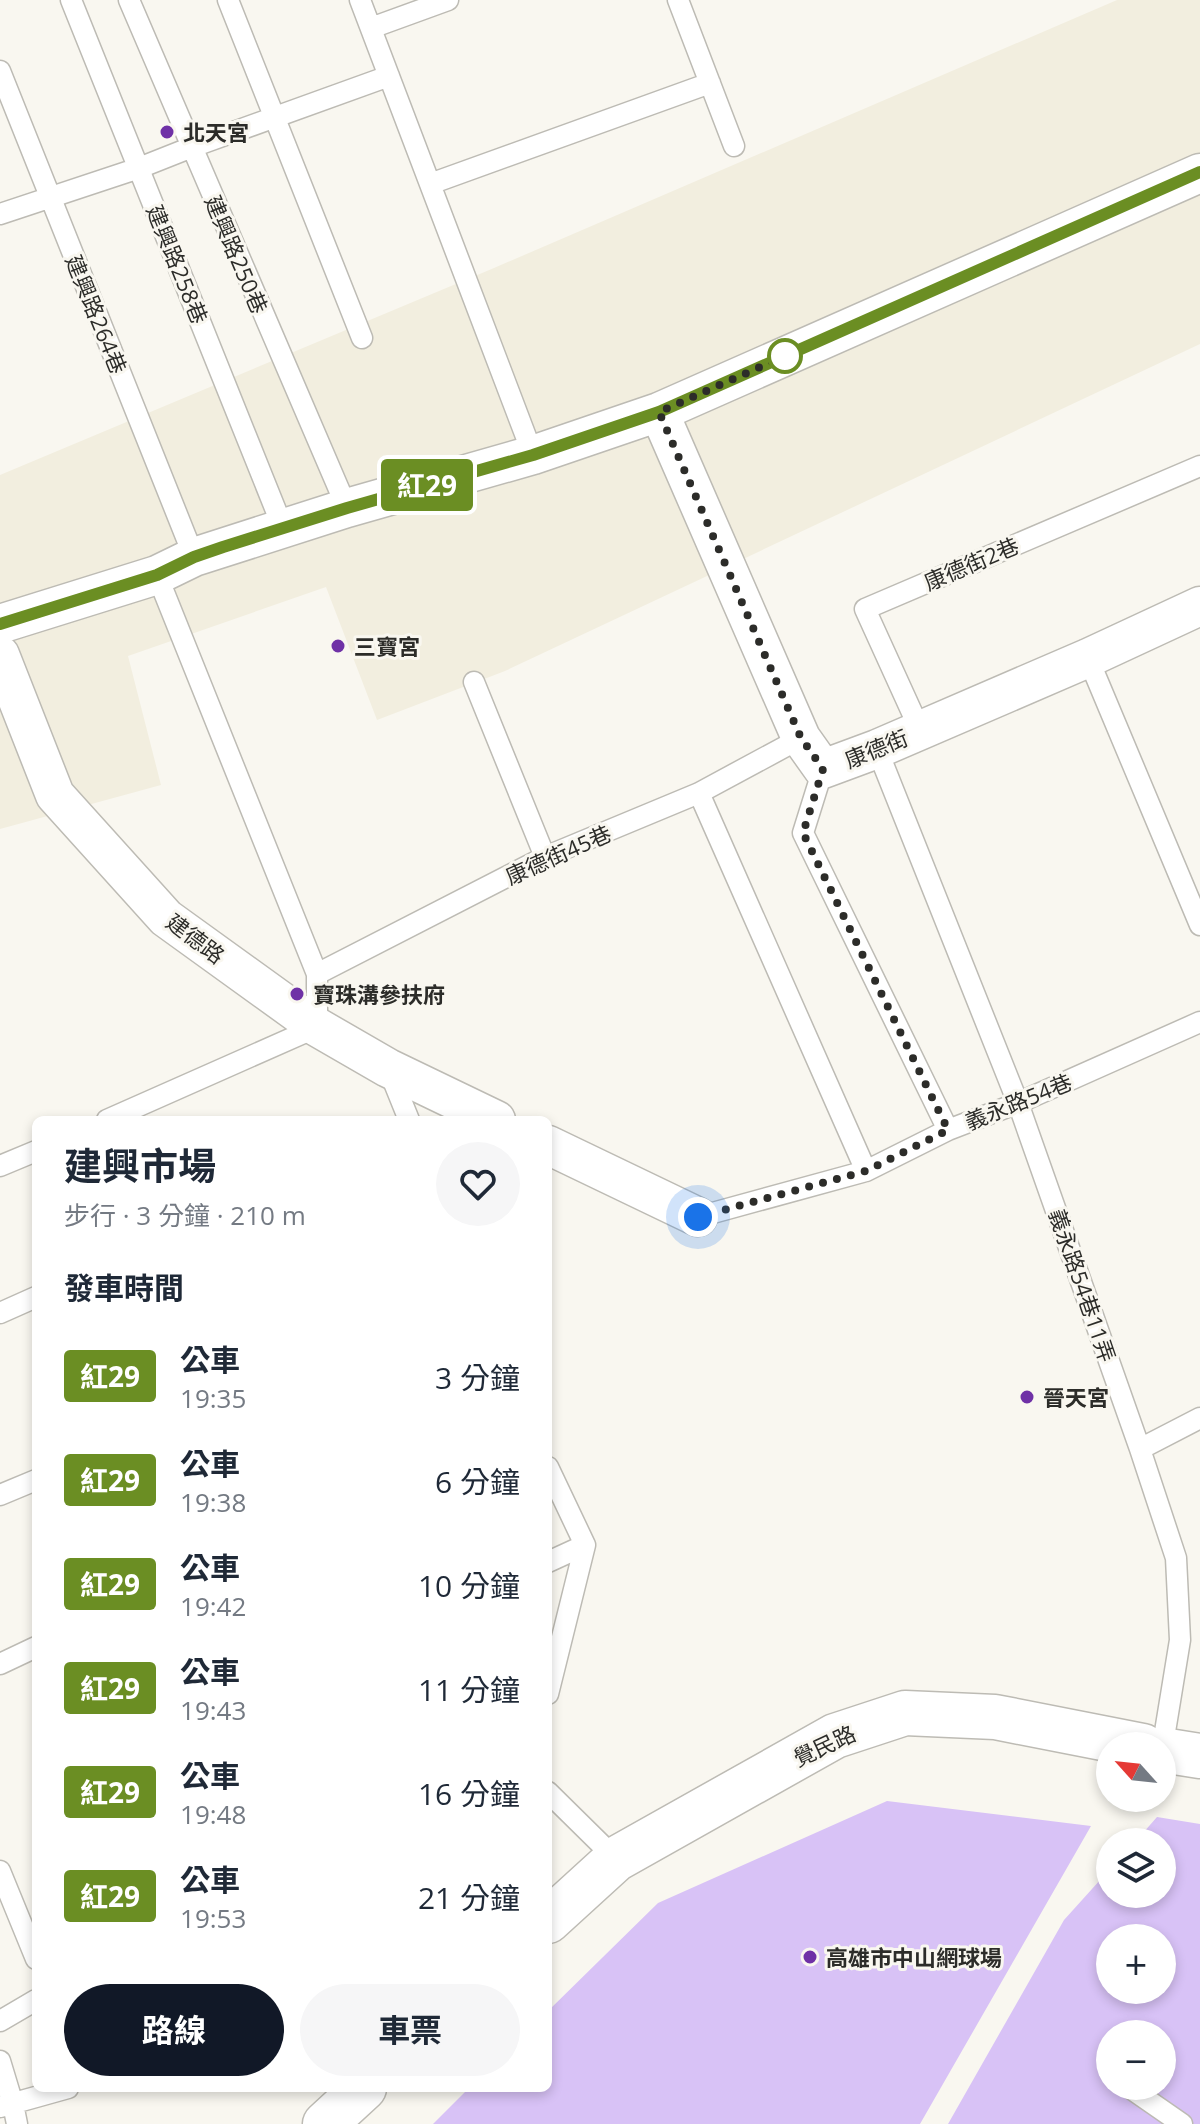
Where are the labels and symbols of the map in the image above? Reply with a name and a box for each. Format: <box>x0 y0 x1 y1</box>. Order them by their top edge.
place label: 北天宮 <box>183 117 249 147</box>
marker: 北天宮 <box>158 123 176 141</box>
street label: 建興路250巷 <box>199 190 275 318</box>
street label: 建興路258巷 <box>141 200 215 328</box>
street label: 建興路264巷 <box>60 250 134 378</box>
unlabelled marker <box>768 339 802 373</box>
line badge: 紅29 <box>381 459 473 511</box>
street label: 康德街2巷 <box>919 530 1023 596</box>
place label: 三寶宮 <box>354 631 420 661</box>
marker: 三寶宮 <box>329 637 347 655</box>
street label: 康德街 <box>840 722 912 774</box>
street label: 康德街45巷 <box>500 817 616 891</box>
street label: 建德路 <box>161 906 231 970</box>
place label: 寶珠溝參扶府 <box>313 979 445 1009</box>
marker: 寶珠溝參扶府 <box>288 985 306 1003</box>
street label: 義永路54巷 <box>960 1066 1076 1136</box>
your location <box>678 1197 718 1237</box>
street label: 義永路54巷11弄 <box>1043 1204 1123 1366</box>
place label: 晉天宮 <box>1043 1382 1109 1412</box>
marker: 晉天宮 <box>1018 1388 1036 1406</box>
street label: 覺民路 <box>788 1717 860 1773</box>
north arrow <box>1096 1732 1176 1812</box>
place label: 高雄市中山網球場 <box>826 1942 1002 1972</box>
marker: 高雄市中山網球場 <box>801 1948 819 1966</box>

